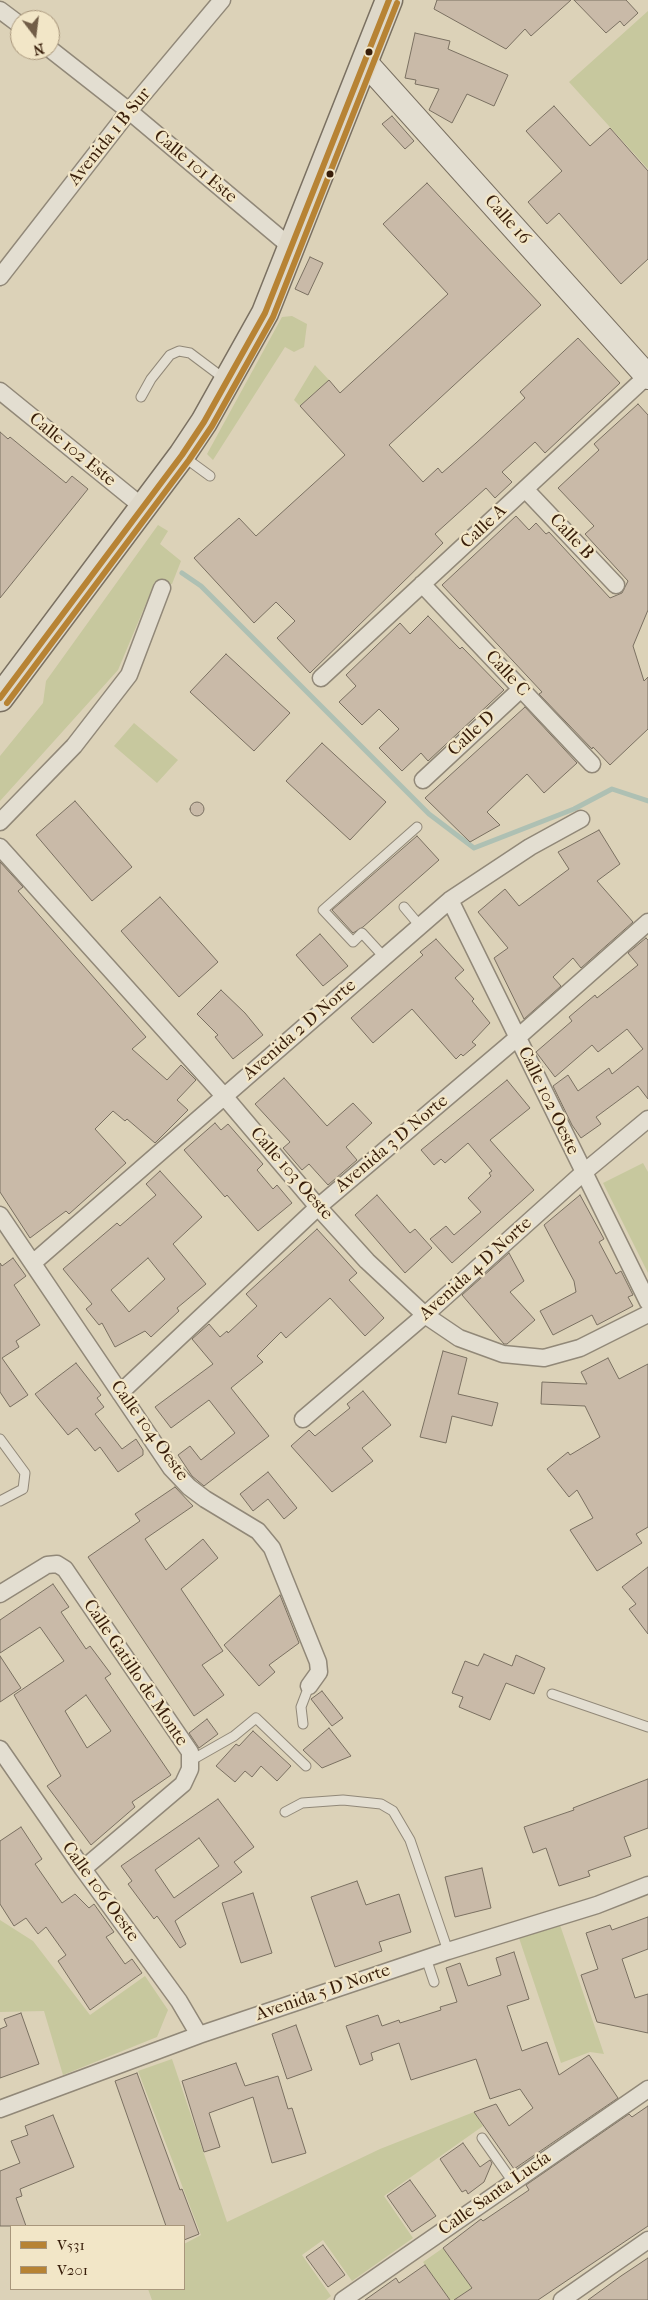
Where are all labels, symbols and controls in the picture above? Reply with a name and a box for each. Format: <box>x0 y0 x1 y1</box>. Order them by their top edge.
north arrow <box>10 10 60 60</box>
text: N <box>31 39 46 59</box>
unlabelled marker <box>364 47 374 57</box>
street label: Avenida 1 B Sur <box>64 84 156 190</box>
street label: Calle 101 Este <box>149 126 241 208</box>
unlabelled marker <box>325 169 335 179</box>
street label: Calle 16 <box>479 191 535 249</box>
street label: Calle 102 Este <box>24 408 120 492</box>
street label: Calle A <box>457 500 511 554</box>
street label: Calle B <box>544 510 598 564</box>
street label: Calle C <box>480 646 534 702</box>
street label: Calle D <box>444 707 500 761</box>
street label: Avenida 2 D Norte <box>239 975 361 1085</box>
street label: Calle 102 Oeste <box>513 1043 583 1159</box>
street label: Avenida 3 D Norte <box>331 1091 453 1197</box>
street label: Calle 103 Oeste <box>245 1123 337 1225</box>
street label: Avenida 4 D Norte <box>415 1213 537 1325</box>
street label: Calle 104 Oeste <box>105 1377 193 1485</box>
street label: Calle Gatillo de Monte <box>78 1596 192 1750</box>
street label: Calle 106 Oeste <box>57 1838 143 1946</box>
street label: Avenida 5 D Norte <box>253 1960 393 2026</box>
street label: Calle Santa Lucía <box>435 2147 555 2241</box>
legend <box>10 2225 185 2290</box>
text: V531 <box>57 2236 85 2254</box>
text: V201 <box>57 2261 88 2279</box>

